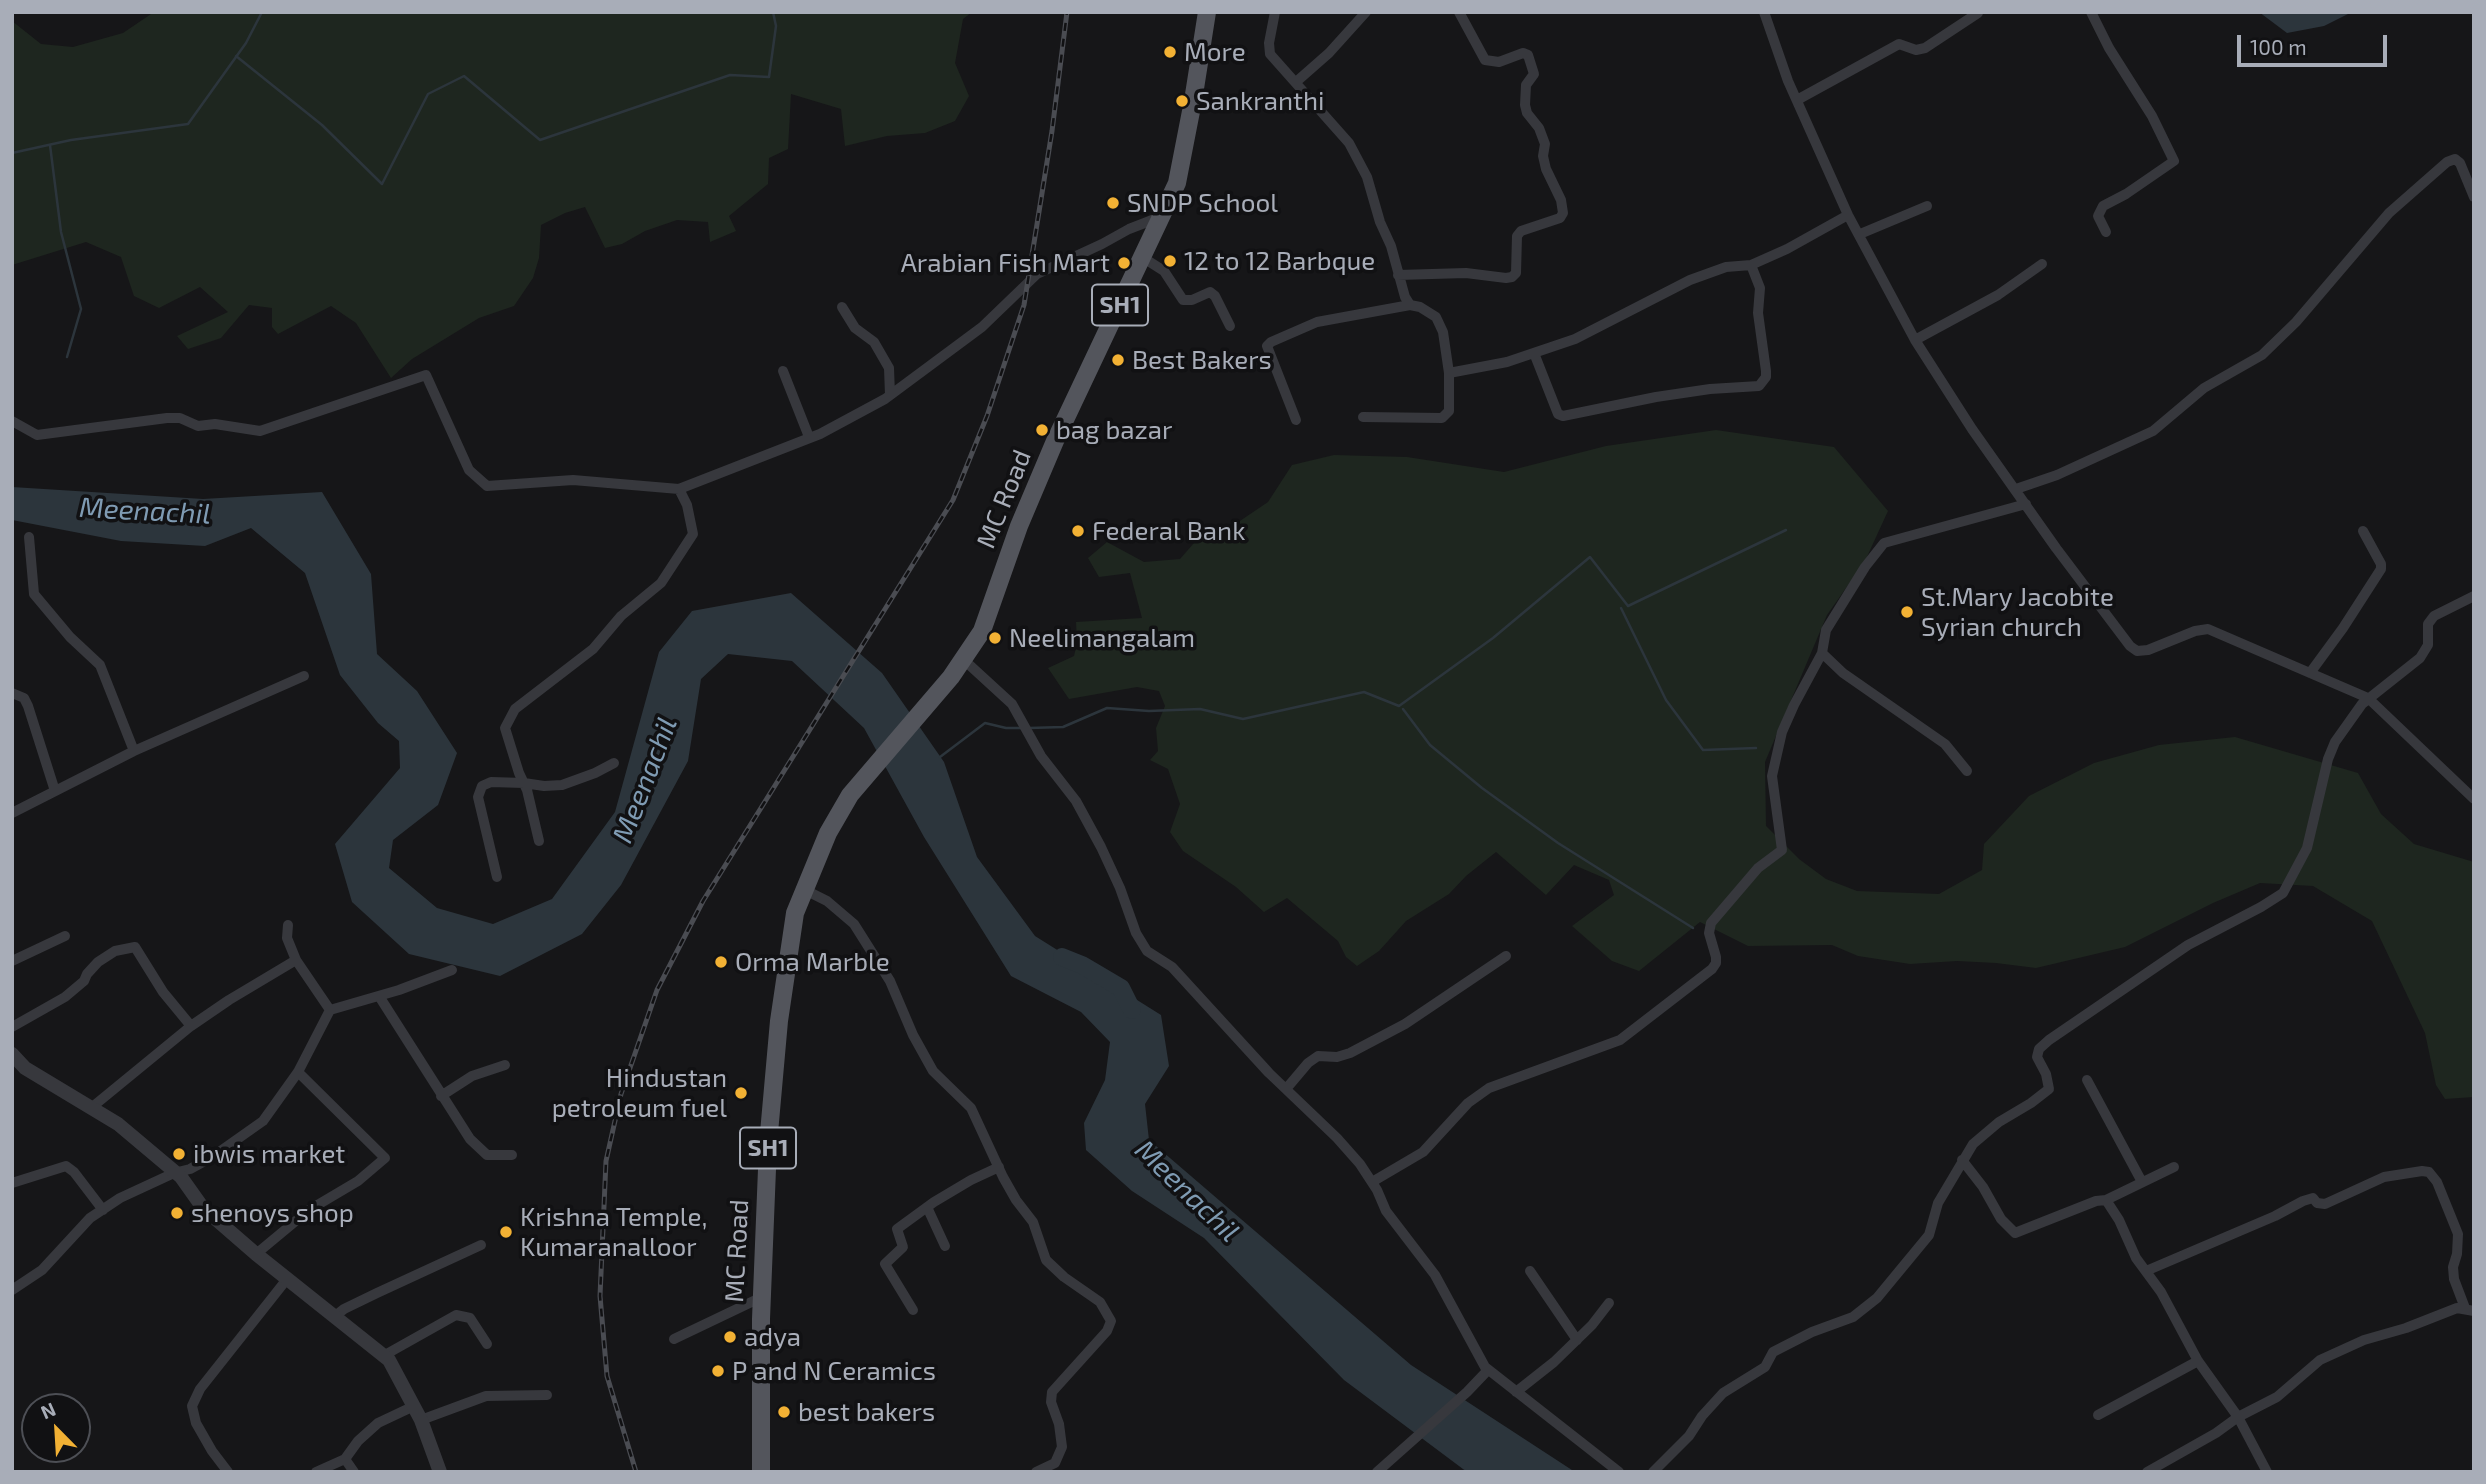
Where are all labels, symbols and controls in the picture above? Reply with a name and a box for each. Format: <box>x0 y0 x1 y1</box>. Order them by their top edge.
scale bar <box>2241 21 2392 65</box>
text: 100 m <box>2250 34 2307 59</box>
place label: More <box>1184 36 1246 68</box>
marker: More <box>1162 44 1178 60</box>
place label: Sankranthi <box>1196 85 1324 117</box>
marker: Sankranthi <box>1174 93 1190 109</box>
place label: SNDP School <box>1127 187 1278 219</box>
marker: SNDP School <box>1105 195 1121 211</box>
place label: 12 to 12 Barbque <box>1184 245 1375 277</box>
place label: Arabian Fish Mart <box>901 247 1110 279</box>
marker: 12 to 12 Barbque <box>1162 253 1178 269</box>
marker: Arabian Fish Mart <box>1116 255 1132 271</box>
road number: SH1 <box>1092 284 1148 326</box>
place label: Best Bakers <box>1132 344 1272 376</box>
marker: Best Bakers <box>1110 352 1126 368</box>
place label: bag bazar <box>1056 414 1172 446</box>
marker: bag bazar <box>1034 422 1050 438</box>
street label: MC Road <box>970 445 1038 553</box>
water label: Meenachil <box>78 491 212 531</box>
place label: Federal Bank <box>1092 515 1245 547</box>
marker: Federal Bank <box>1070 523 1086 539</box>
place label: St.Mary Jacobite Syrian church <box>1921 581 2114 642</box>
marker: St.Mary Jacobite Syrian church <box>1899 604 1915 620</box>
place label: Neelimangalam <box>1009 622 1195 654</box>
marker: Neelimangalam <box>987 630 1003 646</box>
water label: Meenachil <box>606 713 684 847</box>
place label: Orma Marble <box>735 946 890 978</box>
marker: Orma Marble <box>713 954 729 970</box>
place label: Hindustan petroleum fuel <box>552 1062 727 1124</box>
marker: Hindustan petroleum fuel <box>733 1085 749 1101</box>
road number: SH1 <box>740 1128 796 1168</box>
water label: Meenachil <box>1128 1133 1246 1249</box>
place label: ibwis market <box>193 1138 345 1170</box>
marker: ibwis market <box>171 1146 187 1162</box>
place label: shenoys shop <box>191 1197 354 1229</box>
street label: MC Road <box>719 1199 755 1303</box>
place label: Krishna Temple, Kumaranalloor <box>520 1201 707 1262</box>
marker: shenoys shop <box>169 1205 185 1221</box>
marker: Krishna Temple, Kumaranalloor <box>498 1224 514 1240</box>
place label: adya <box>744 1321 801 1353</box>
marker: adya <box>722 1329 738 1345</box>
place label: P and N Ceramics <box>732 1355 936 1387</box>
marker: P and N Ceramics <box>710 1363 726 1379</box>
north arrow <box>21 1393 91 1463</box>
place label: best bakers <box>798 1396 935 1428</box>
text: N <box>37 1397 59 1423</box>
marker: best bakers <box>776 1404 792 1420</box>

